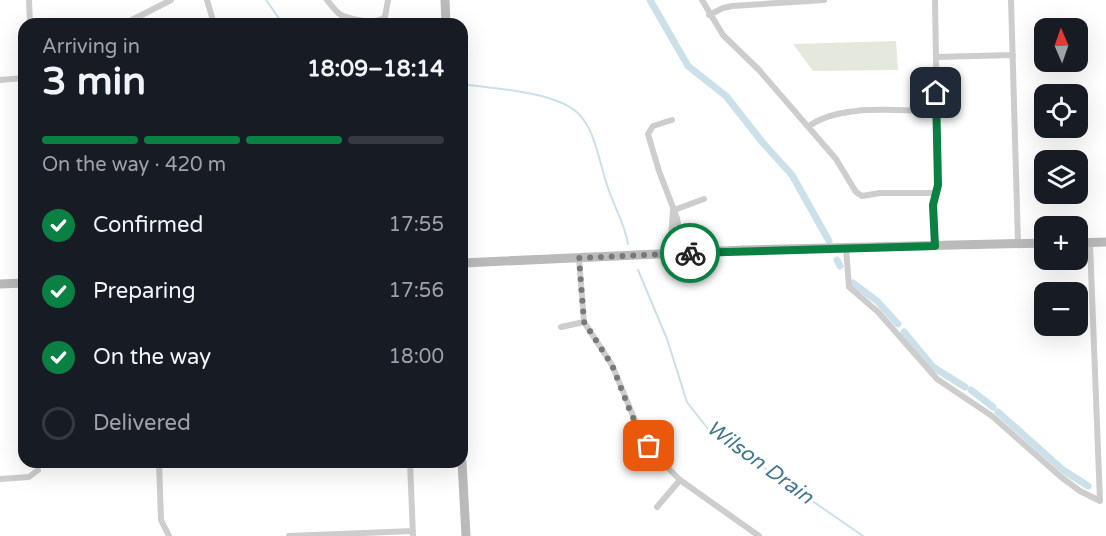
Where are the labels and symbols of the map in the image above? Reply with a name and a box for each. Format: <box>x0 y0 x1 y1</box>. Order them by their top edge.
north arrow <box>1034 18 1088 72</box>
pin <box>910 67 961 118</box>
courier <box>660 223 720 283</box>
water label: Wilson Drain <box>701 415 819 510</box>
pin <box>623 420 674 471</box>

